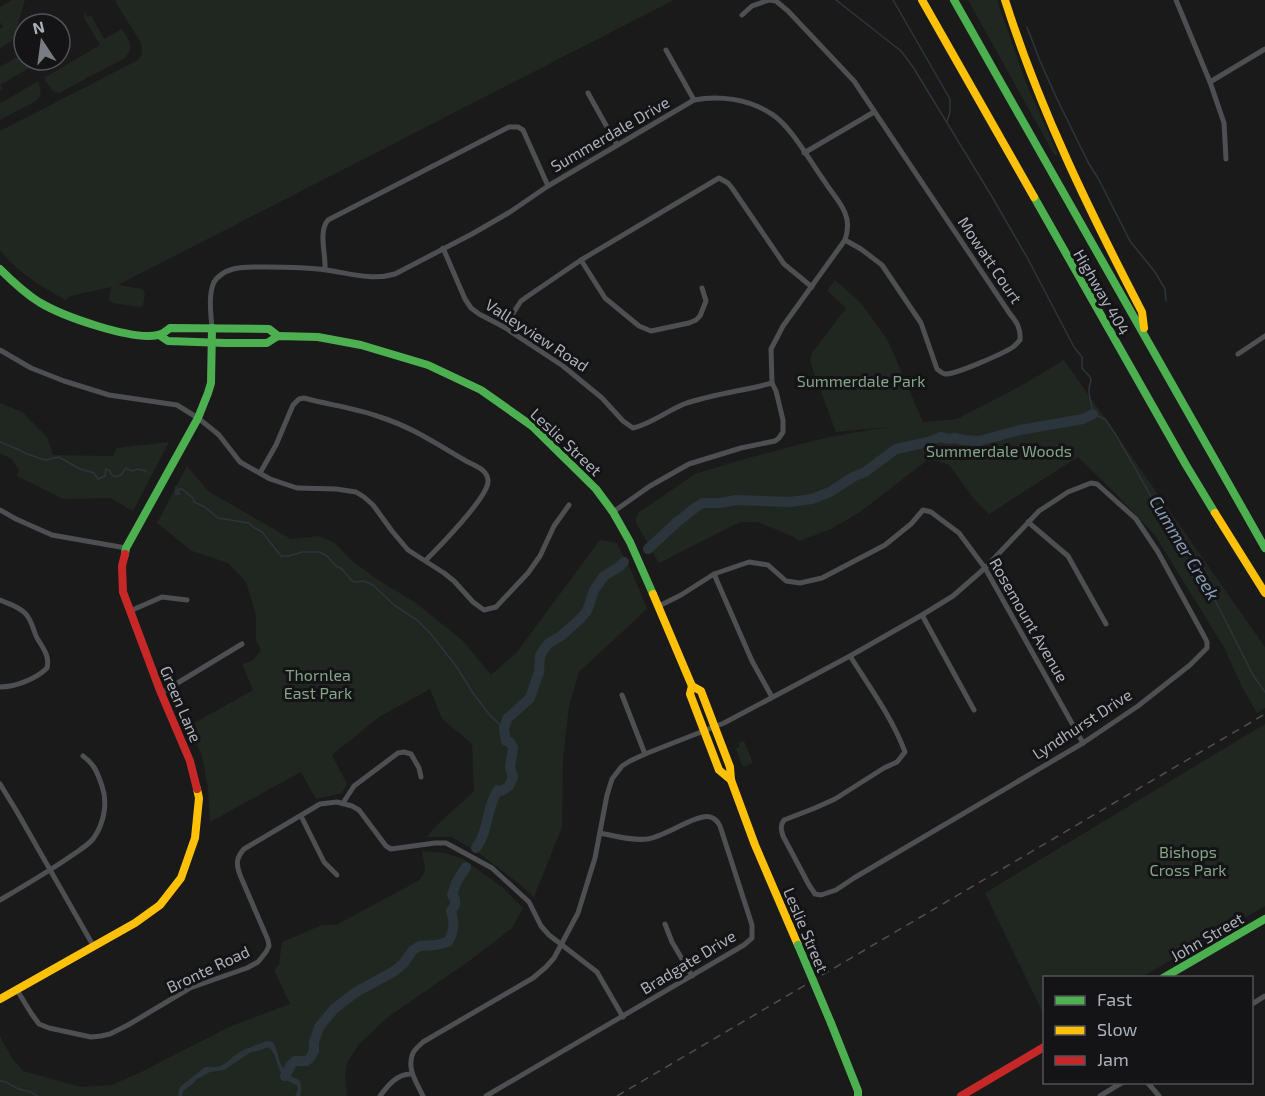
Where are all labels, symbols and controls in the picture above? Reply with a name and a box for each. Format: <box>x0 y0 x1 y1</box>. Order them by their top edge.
north arrow <box>12 12 72 72</box>
text: N <box>31 16 46 37</box>
street label: Summerdale Drive <box>547 92 672 175</box>
street label: Mowatt Court <box>954 213 1026 307</box>
street label: Highway 404 <box>1070 246 1135 338</box>
street label: Valleyview Road <box>482 294 592 375</box>
park label: Summerdale Park <box>797 371 925 390</box>
street label: Leslie Street <box>527 404 606 479</box>
park label: Summerdale Woods <box>926 441 1072 460</box>
water label: Cummer Creek <box>1145 491 1225 604</box>
street label: Rosemount Avenue <box>986 554 1073 685</box>
street label: Green Lane <box>157 663 206 745</box>
park label: Thornlea East Park <box>284 665 352 702</box>
street label: Lyndhurst Drive <box>1028 684 1135 763</box>
park label: Bishops Cross Park <box>1150 842 1226 879</box>
street label: Leslie Street <box>780 885 833 975</box>
street label: John Street <box>1167 908 1247 965</box>
street label: Bradgate Drive <box>636 926 739 998</box>
street label: Bronte Road <box>163 941 252 996</box>
legend <box>1043 976 1253 1084</box>
text: Fast <box>1097 988 1132 1010</box>
text: Slow <box>1097 1018 1138 1040</box>
text: Jam <box>1097 1048 1129 1070</box>

